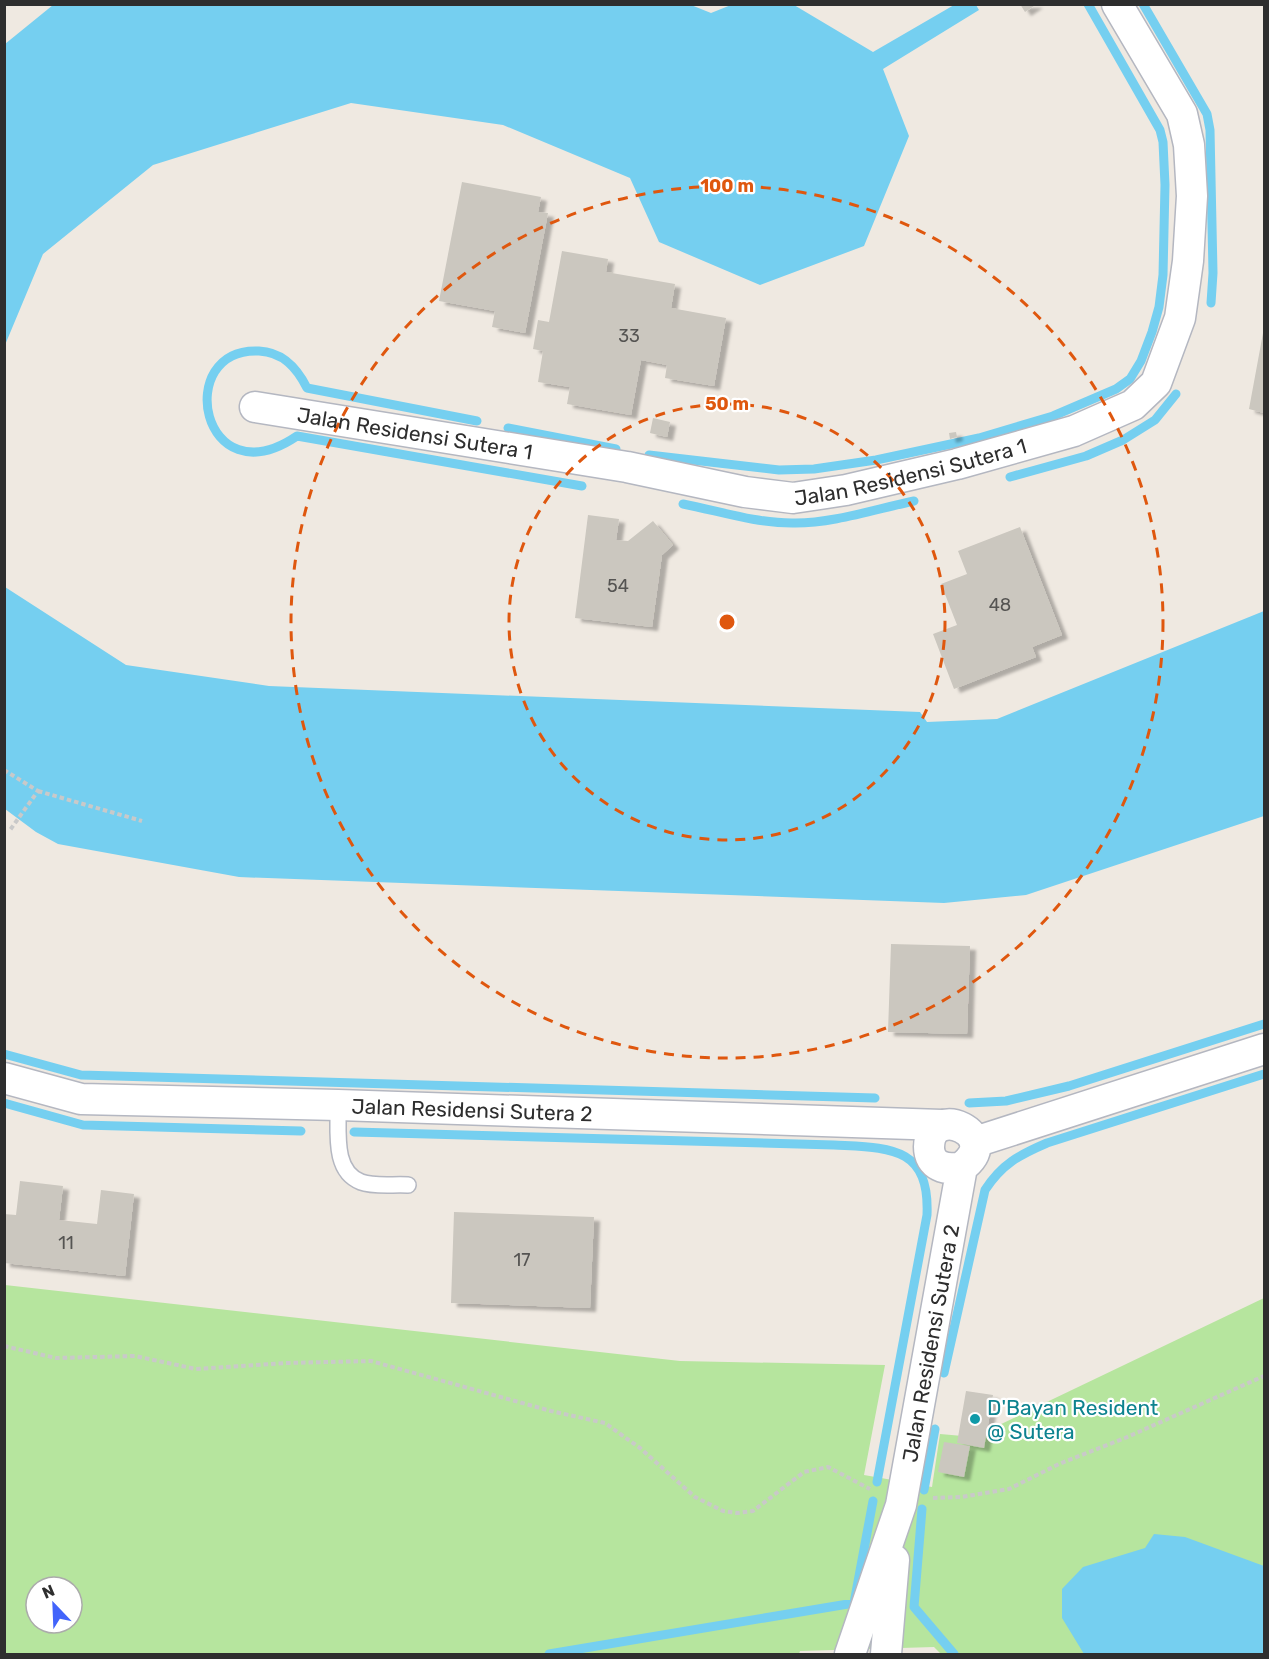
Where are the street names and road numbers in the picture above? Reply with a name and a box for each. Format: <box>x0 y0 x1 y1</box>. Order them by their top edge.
street label: Jalan Residensi Sutera 1 <box>296 402 534 464</box>
street label: Jalan Residensi Sutera 1 <box>792 433 1029 510</box>
street label: Jalan Residensi Sutera 2 <box>351 1093 593 1126</box>
street label: Jalan Residensi Sutera 2 <box>896 1222 964 1464</box>

